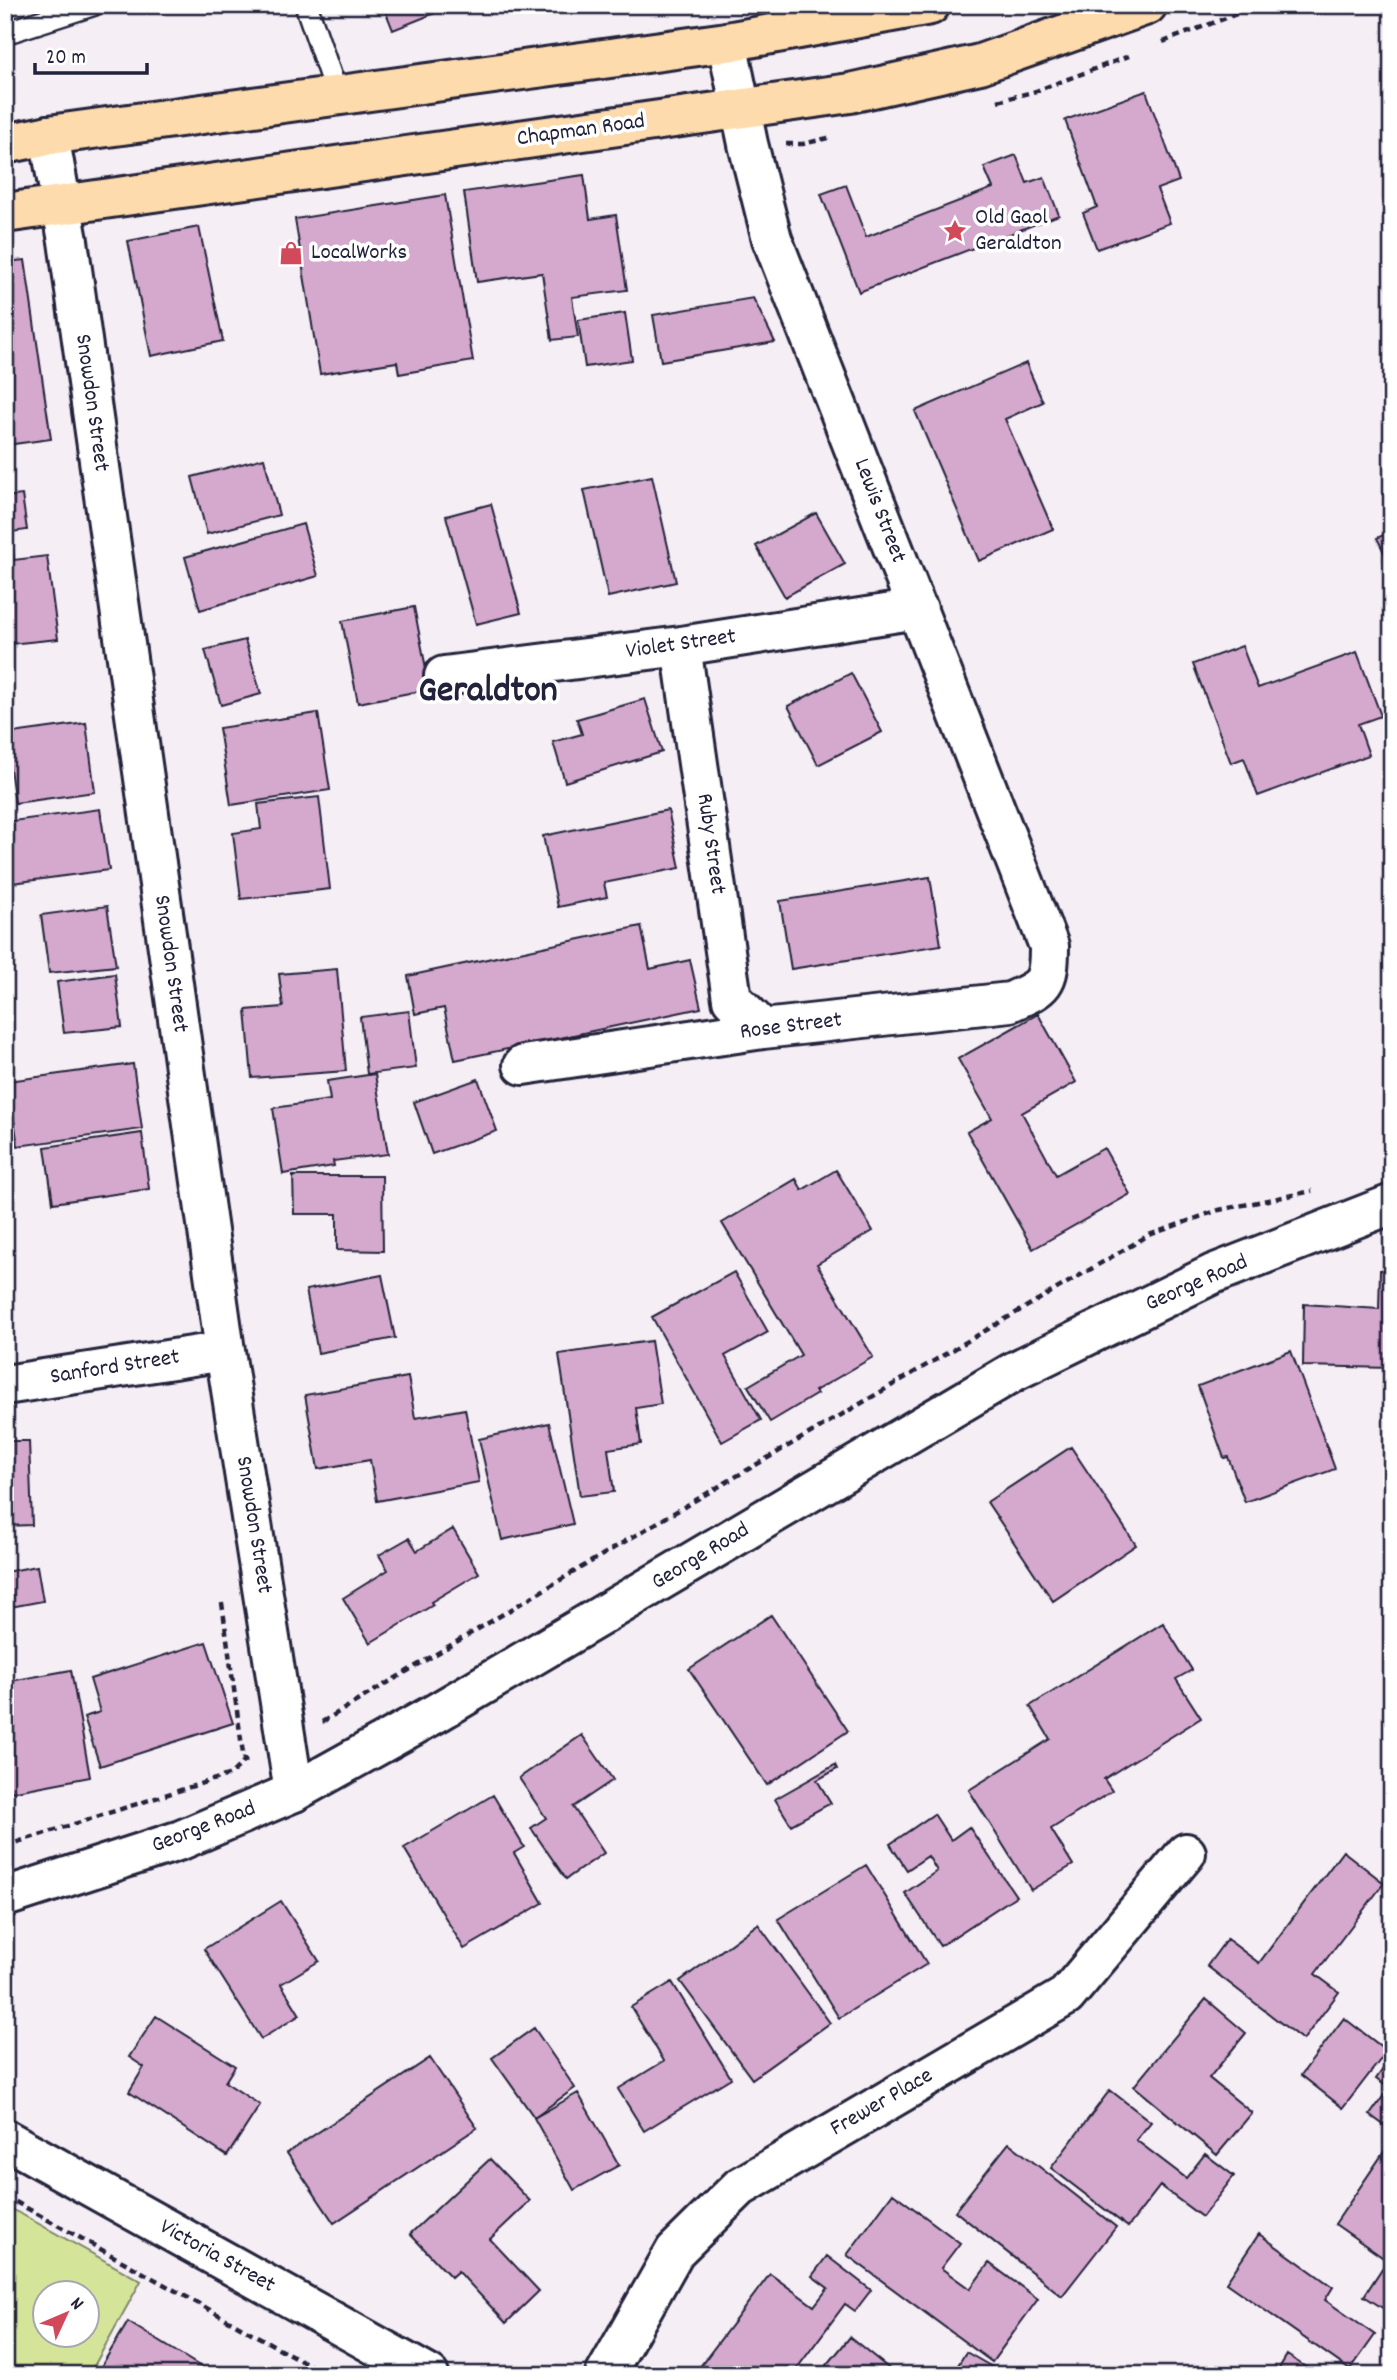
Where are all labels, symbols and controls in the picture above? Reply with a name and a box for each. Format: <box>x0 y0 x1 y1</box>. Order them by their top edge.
scale bar <box>35 32 147 76</box>
text: 20 m <box>46 44 86 74</box>
street label: Chapman Road <box>515 106 647 156</box>
place label: Old Gaol Geraldton <box>975 202 1062 261</box>
place icon: Old Gaol Geraldton <box>941 217 969 245</box>
place label: LocalWorks <box>311 237 407 270</box>
shop icon: LocalWorks <box>277 239 305 267</box>
street label: Snowdon Street <box>65 332 117 474</box>
street label: Lewis Street <box>844 454 914 568</box>
street label: Violet Street <box>624 621 738 669</box>
district label: Geraldton <box>418 666 558 719</box>
street label: Ruby Street <box>687 791 733 897</box>
street label: Snowdon Street <box>144 893 196 1035</box>
street label: Rose Street <box>738 1004 844 1050</box>
street label: George Road <box>1141 1247 1253 1321</box>
street label: Sanford Street <box>48 1342 182 1394</box>
street label: Snowdon Street <box>226 1454 280 1596</box>
street label: George Road <box>646 1515 756 1599</box>
street label: George Road <box>147 1793 261 1863</box>
street label: Frewer Place <box>825 2060 939 2146</box>
street label: Victoria Street <box>153 2212 281 2302</box>
north arrow <box>32 2278 102 2348</box>
text: N <box>63 2292 89 2317</box>

